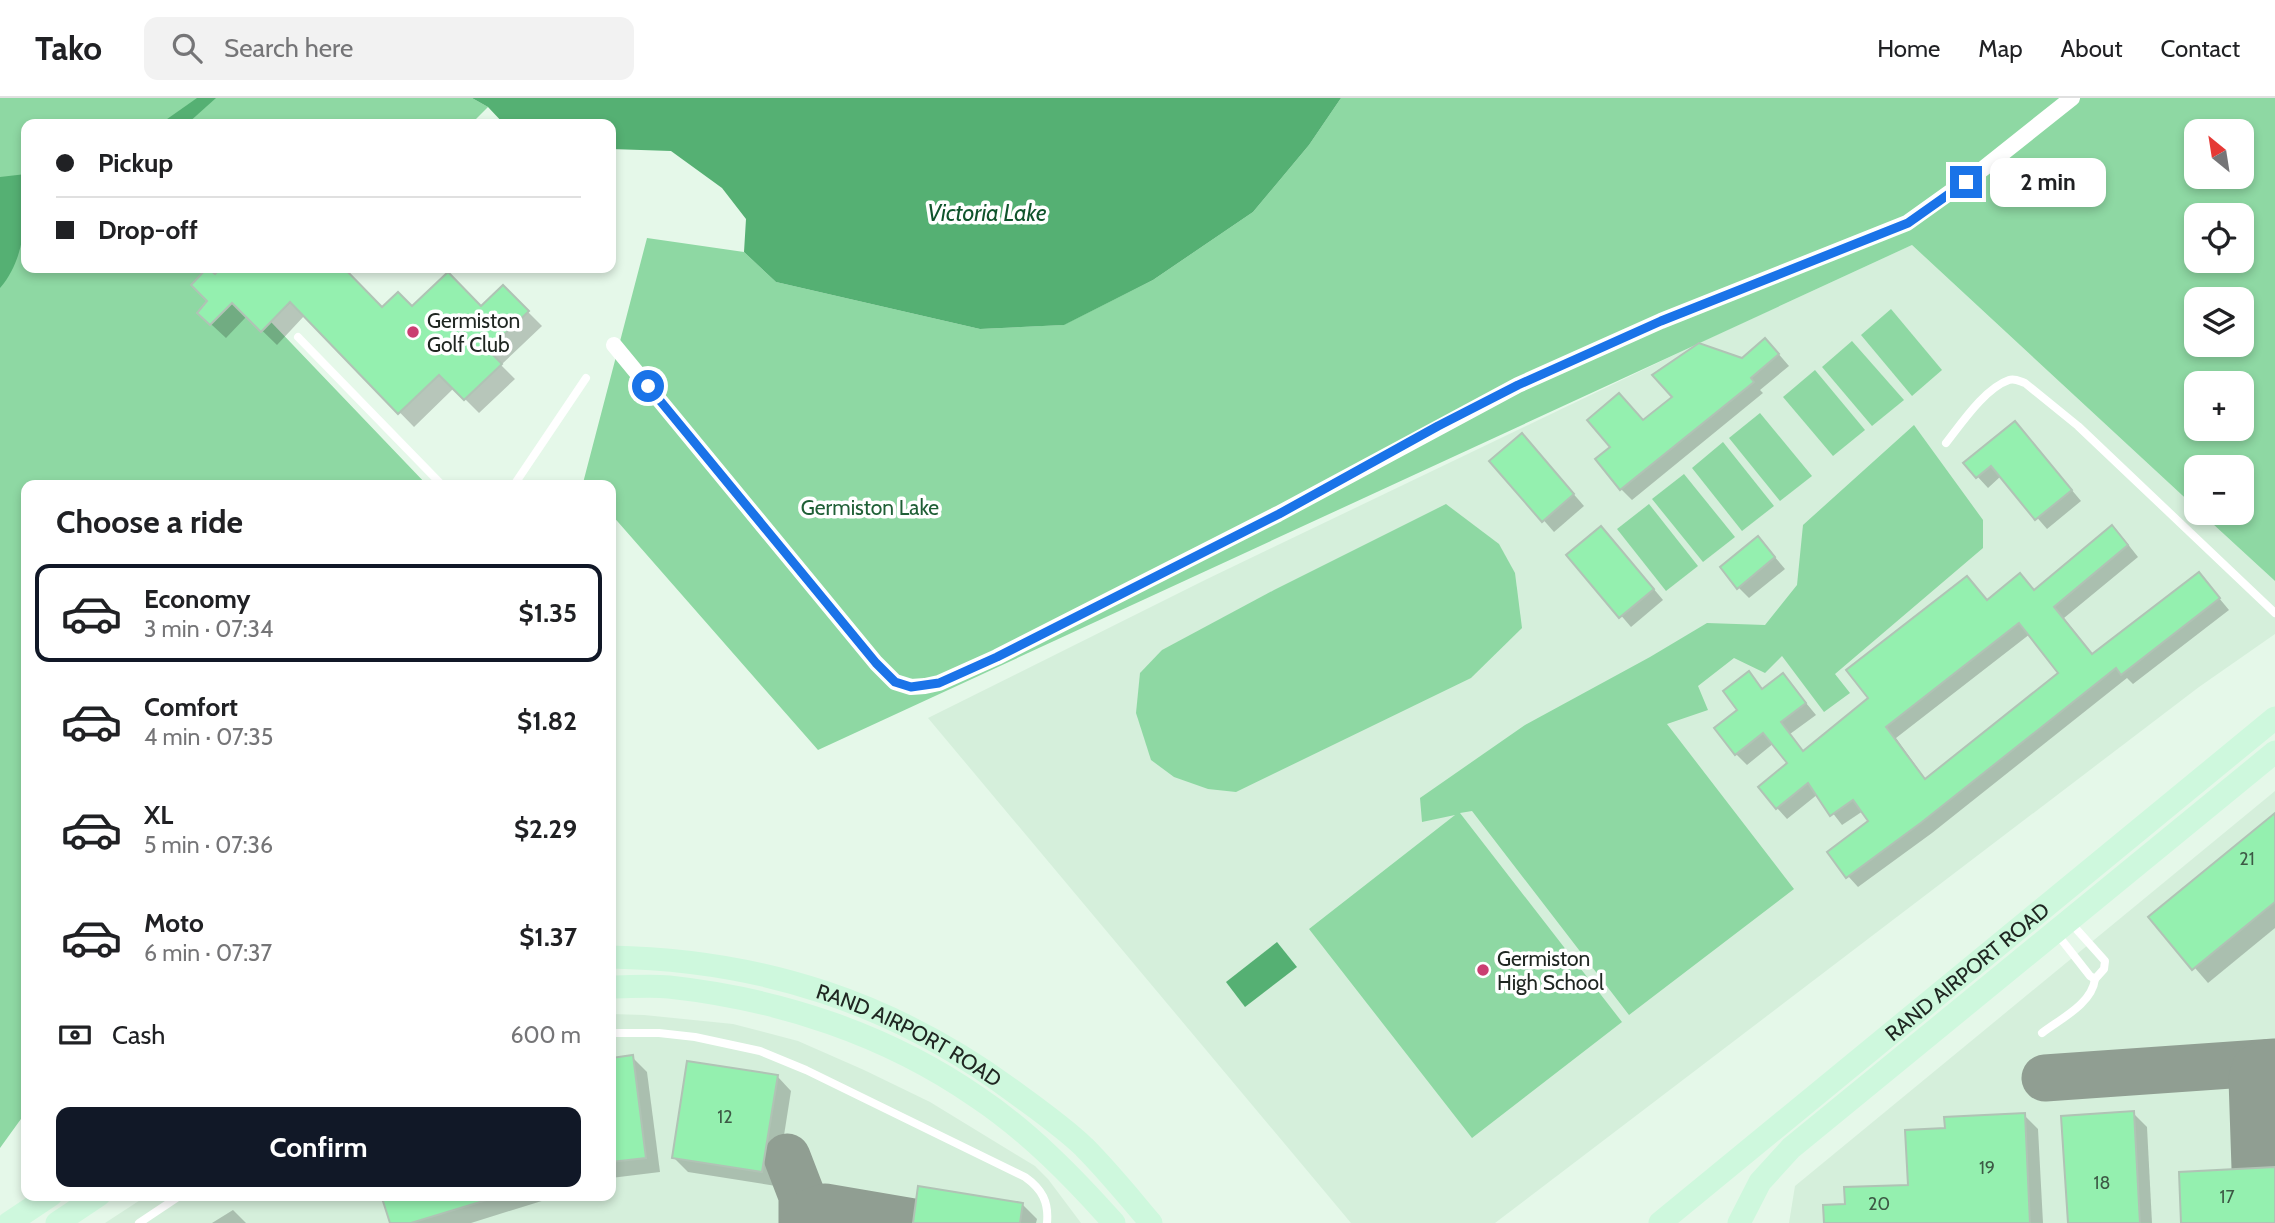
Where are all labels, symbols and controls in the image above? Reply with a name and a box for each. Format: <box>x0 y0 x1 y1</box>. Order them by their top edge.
search box <box>144 17 634 80</box>
text: Tako <box>35 28 102 68</box>
icon: search <box>168 29 206 67</box>
text: Search here <box>224 32 353 64</box>
text: Home <box>1877 34 1940 63</box>
text: Map <box>1978 34 2023 63</box>
text: About <box>2061 34 2123 63</box>
text: Contact <box>2161 34 2240 63</box>
north arrow <box>2184 119 2254 189</box>
map controls <box>2184 119 2254 525</box>
text: Pickup <box>98 147 173 179</box>
callout: 2 min <box>1990 158 2106 206</box>
route end <box>1950 166 1982 198</box>
text: 2 min <box>2020 168 2076 196</box>
water label: Victoria Lake <box>927 199 1047 227</box>
button: locate <box>2184 203 2254 273</box>
text: Drop-off <box>98 214 198 246</box>
button: layers <box>2184 287 2254 357</box>
place label: Germiston Golf Club <box>427 308 520 357</box>
marker: Germiston Golf Club <box>405 324 421 340</box>
route start <box>632 370 664 402</box>
button: + <box>2184 371 2254 441</box>
button: − <box>2184 455 2254 525</box>
park label: Germiston Lake <box>801 495 939 520</box>
text: Choose a ride <box>56 502 243 541</box>
icon: car <box>60 582 123 645</box>
text: Economy <box>144 583 250 615</box>
text: $1.35 <box>519 597 577 629</box>
text: 3 min · 07:34 <box>144 615 273 643</box>
icon: car <box>60 690 123 753</box>
text: Comfort <box>144 691 238 723</box>
text: $1.82 <box>517 705 577 737</box>
text: 4 min · 07:35 <box>144 723 273 751</box>
icon: car <box>60 798 123 861</box>
text: XL <box>144 799 173 831</box>
text: $2.29 <box>514 813 577 845</box>
text: 5 min · 07:36 <box>144 831 273 859</box>
house number: 21 <box>2239 848 2255 870</box>
street label: RAND AIRPORT ROAD <box>1880 896 2054 1046</box>
icon: car <box>60 906 123 969</box>
text: Moto <box>144 907 204 939</box>
text: $1.37 <box>519 921 577 953</box>
text: 6 min · 07:37 <box>144 939 272 967</box>
place label: Germiston High School <box>1497 946 1604 995</box>
marker: Germiston High School <box>1475 962 1491 978</box>
street label: RAND AIRPORT ROAD <box>813 978 1007 1092</box>
icon: cash <box>56 1016 94 1054</box>
text: Cash <box>112 1019 165 1051</box>
text: 600 m <box>510 1021 581 1049</box>
house number: 12 <box>717 1106 733 1128</box>
button: Confirm <box>56 1107 581 1187</box>
house number: 19 <box>1979 1157 1995 1179</box>
house number: 18 <box>2094 1172 2110 1194</box>
house number: 17 <box>2220 1186 2234 1208</box>
house number: 20 <box>1868 1193 1890 1215</box>

